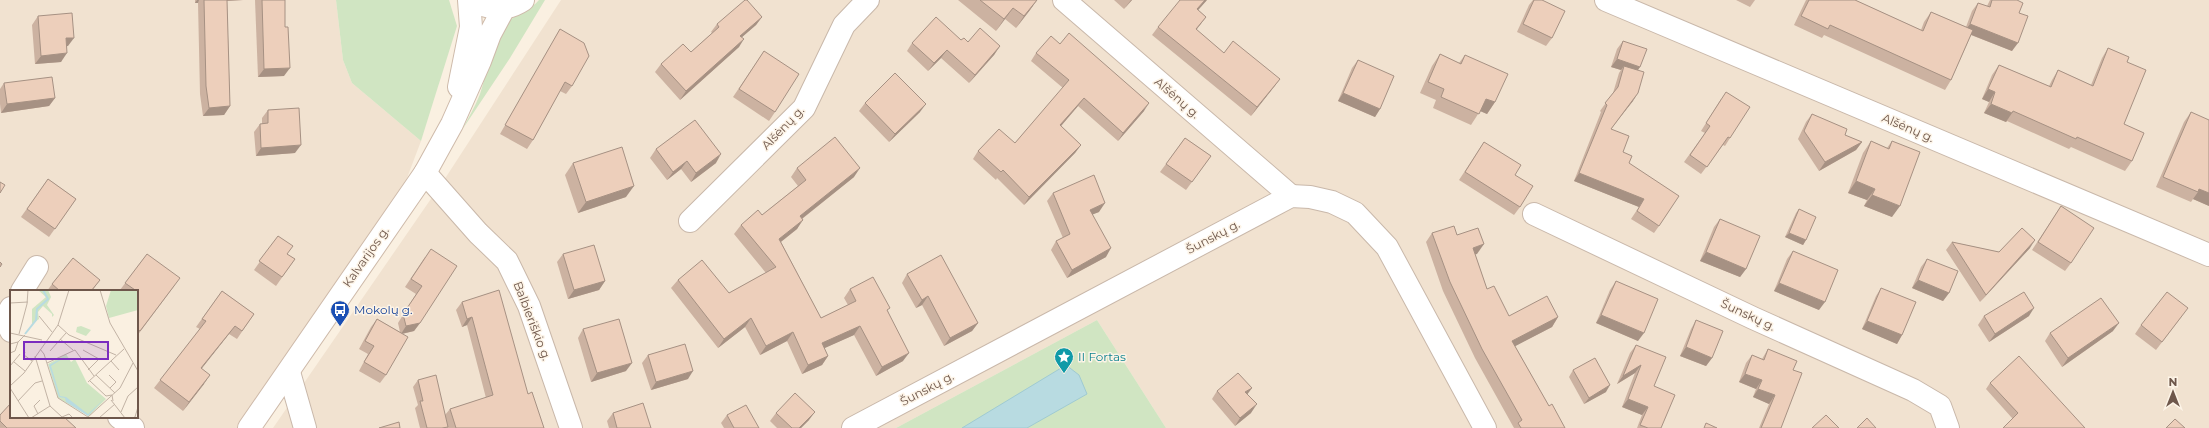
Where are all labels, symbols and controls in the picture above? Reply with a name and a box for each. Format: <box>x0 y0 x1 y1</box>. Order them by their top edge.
street label: Alšėnų g. <box>1152 74 1203 121</box>
street label: Alšėnų g. <box>758 103 807 153</box>
street label: Alšėnų g. <box>1880 110 1936 145</box>
street label: Šunskų g. <box>1183 216 1242 257</box>
street label: Kalvarijos g. <box>339 224 392 290</box>
street label: Balbieriškio g. <box>510 279 554 363</box>
inset map <box>10 290 138 418</box>
street label: Šunskų g. <box>1719 295 1778 334</box>
bus stop icon: Mokolų g. <box>329 299 351 327</box>
place label: Mokolų g. <box>354 302 413 317</box>
place icon: II Fortas <box>1053 346 1075 374</box>
place label: II Fortas <box>1078 349 1126 364</box>
street label: Šunskų g. <box>897 368 956 409</box>
north arrow <box>2153 372 2193 412</box>
text: N <box>2169 375 2177 389</box>

